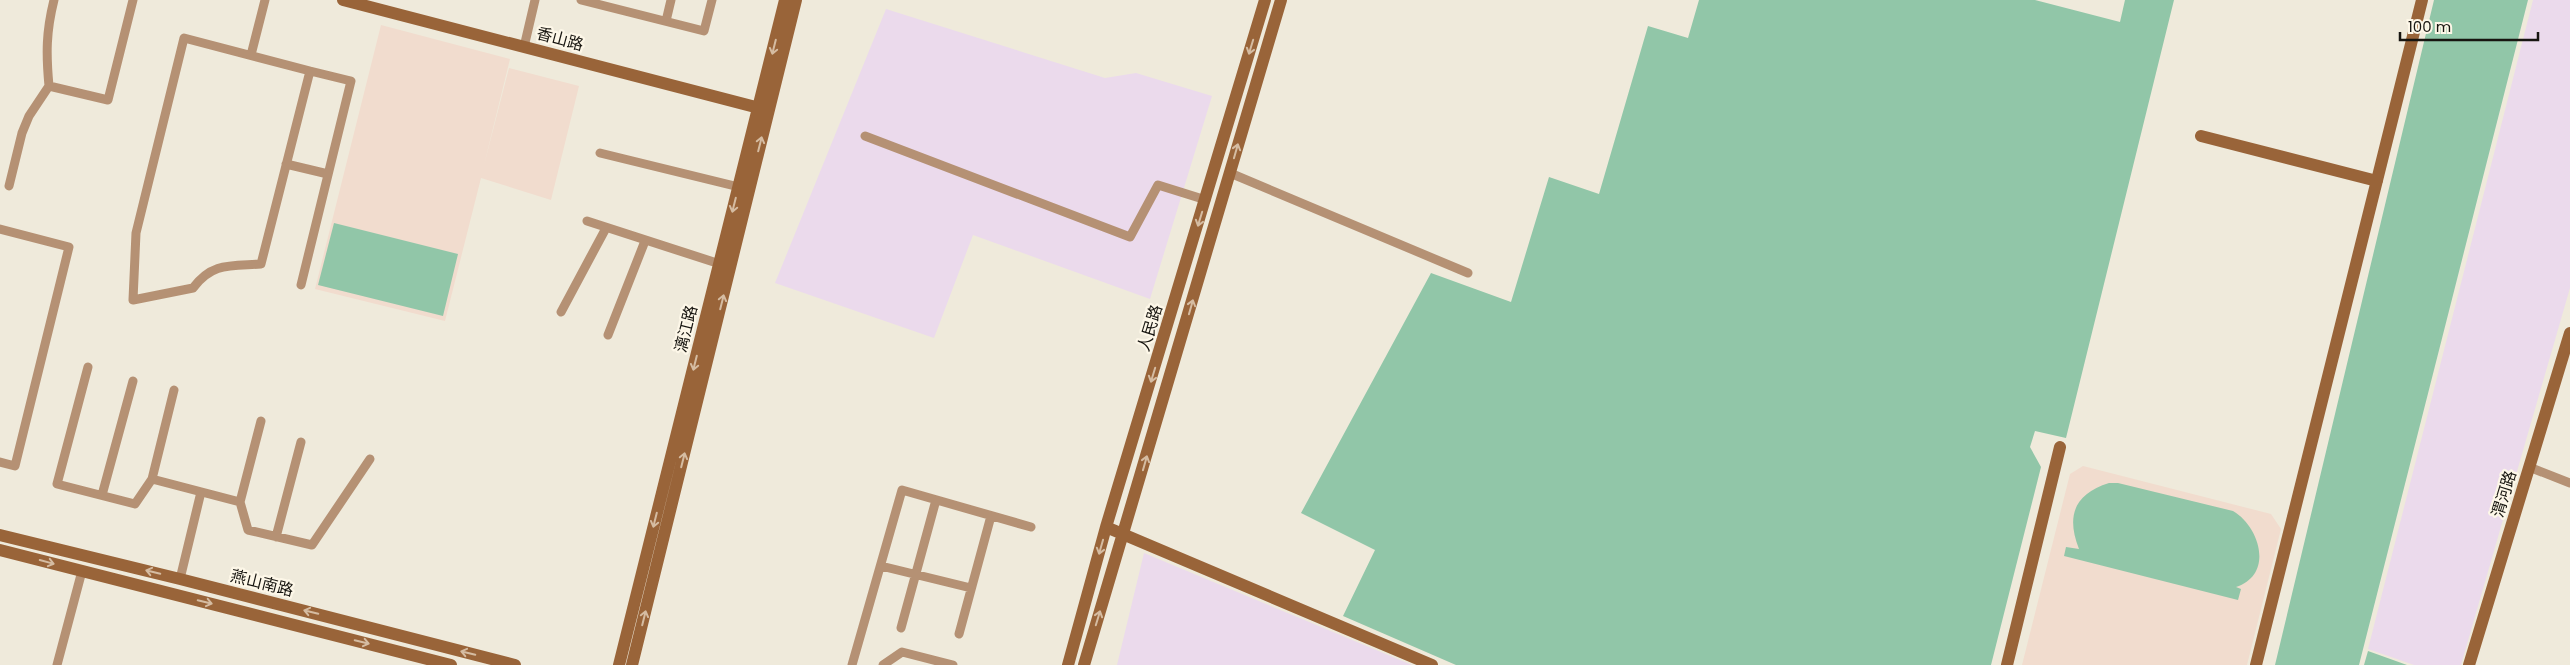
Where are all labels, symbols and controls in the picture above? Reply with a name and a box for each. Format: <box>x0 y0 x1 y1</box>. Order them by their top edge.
scale bar <box>2400 10 2538 42</box>
text: 100 m <box>2408 16 2451 37</box>
street label: 香山路 <box>534 22 586 56</box>
one-way arrow <box>1246 38 1256 54</box>
one-way arrow <box>769 39 778 55</box>
one-way arrow <box>756 137 766 153</box>
one-way arrow <box>1232 143 1242 159</box>
one-way arrow <box>729 197 738 213</box>
one-way arrow <box>1194 211 1204 227</box>
one-way arrow <box>718 295 727 311</box>
one-way arrow <box>1186 299 1196 315</box>
street label: 人民路 <box>1132 302 1168 354</box>
street label: 漓江路 <box>669 303 703 355</box>
one-way arrow <box>689 354 699 370</box>
one-way arrow <box>1147 366 1157 382</box>
one-way arrow <box>679 452 688 468</box>
one-way arrow <box>1141 455 1150 471</box>
street label: 渭河路 <box>2486 468 2522 520</box>
one-way arrow <box>650 512 659 528</box>
one-way arrow <box>1095 539 1105 555</box>
one-way arrow <box>39 558 55 567</box>
street label: 燕山南路 <box>228 564 296 602</box>
one-way arrow <box>146 567 162 576</box>
one-way arrow <box>196 598 212 608</box>
one-way arrow <box>303 607 319 616</box>
one-way arrow <box>640 610 649 626</box>
one-way arrow <box>1094 611 1104 627</box>
one-way arrow <box>354 638 370 647</box>
one-way arrow <box>461 648 477 657</box>

